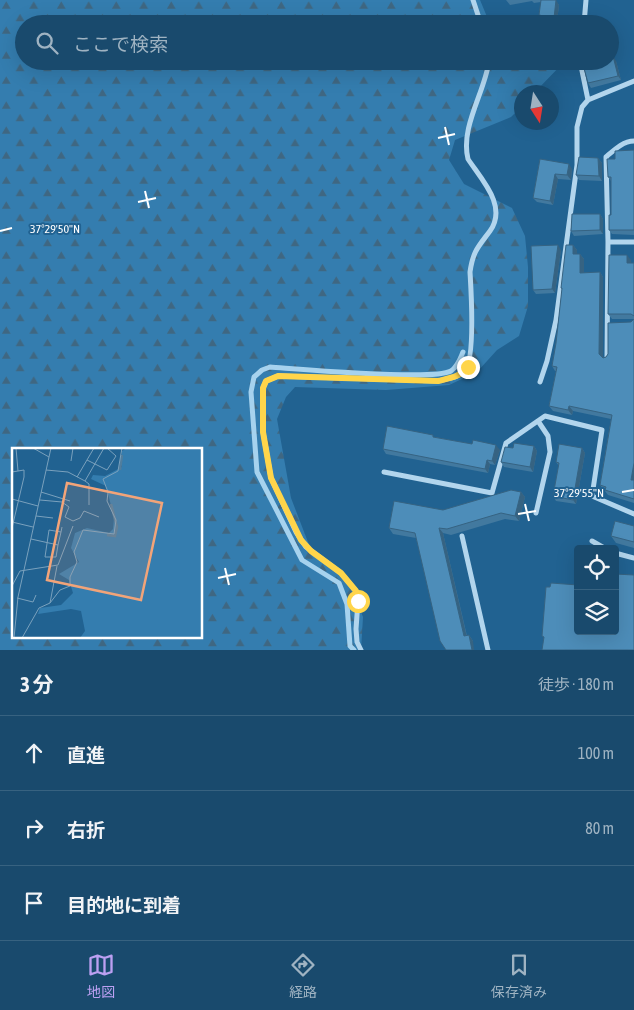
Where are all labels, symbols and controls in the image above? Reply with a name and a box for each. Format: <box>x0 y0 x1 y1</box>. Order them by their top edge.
search box <box>15 15 619 70</box>
icon: search <box>33 29 61 57</box>
text: ここで検索 <box>73 33 168 55</box>
north arrow <box>514 85 559 130</box>
text: 37°29'50"N <box>30 222 80 236</box>
route end <box>457 356 480 379</box>
inset map <box>12 448 202 638</box>
text: 37°29'55"N <box>554 486 604 500</box>
map controls <box>574 545 619 635</box>
button: locate <box>574 545 619 590</box>
route start <box>347 590 370 613</box>
button: layers <box>574 590 619 635</box>
text: 3 分 <box>20 672 54 696</box>
text: 徒歩 · 180 m <box>538 675 614 693</box>
icon: ahead <box>20 739 48 767</box>
text: 直進 <box>67 744 105 766</box>
text: 100 m <box>578 744 614 762</box>
icon: right <box>20 814 48 842</box>
text: 右折 <box>67 819 105 841</box>
text: 80 m <box>585 819 614 837</box>
icon: arrive <box>20 889 48 917</box>
text: 目的地に到着 <box>67 894 181 916</box>
tab: 地図 <box>87 951 115 1001</box>
tab: 経路 <box>289 951 317 1001</box>
tab: 保存済み <box>491 951 547 1001</box>

